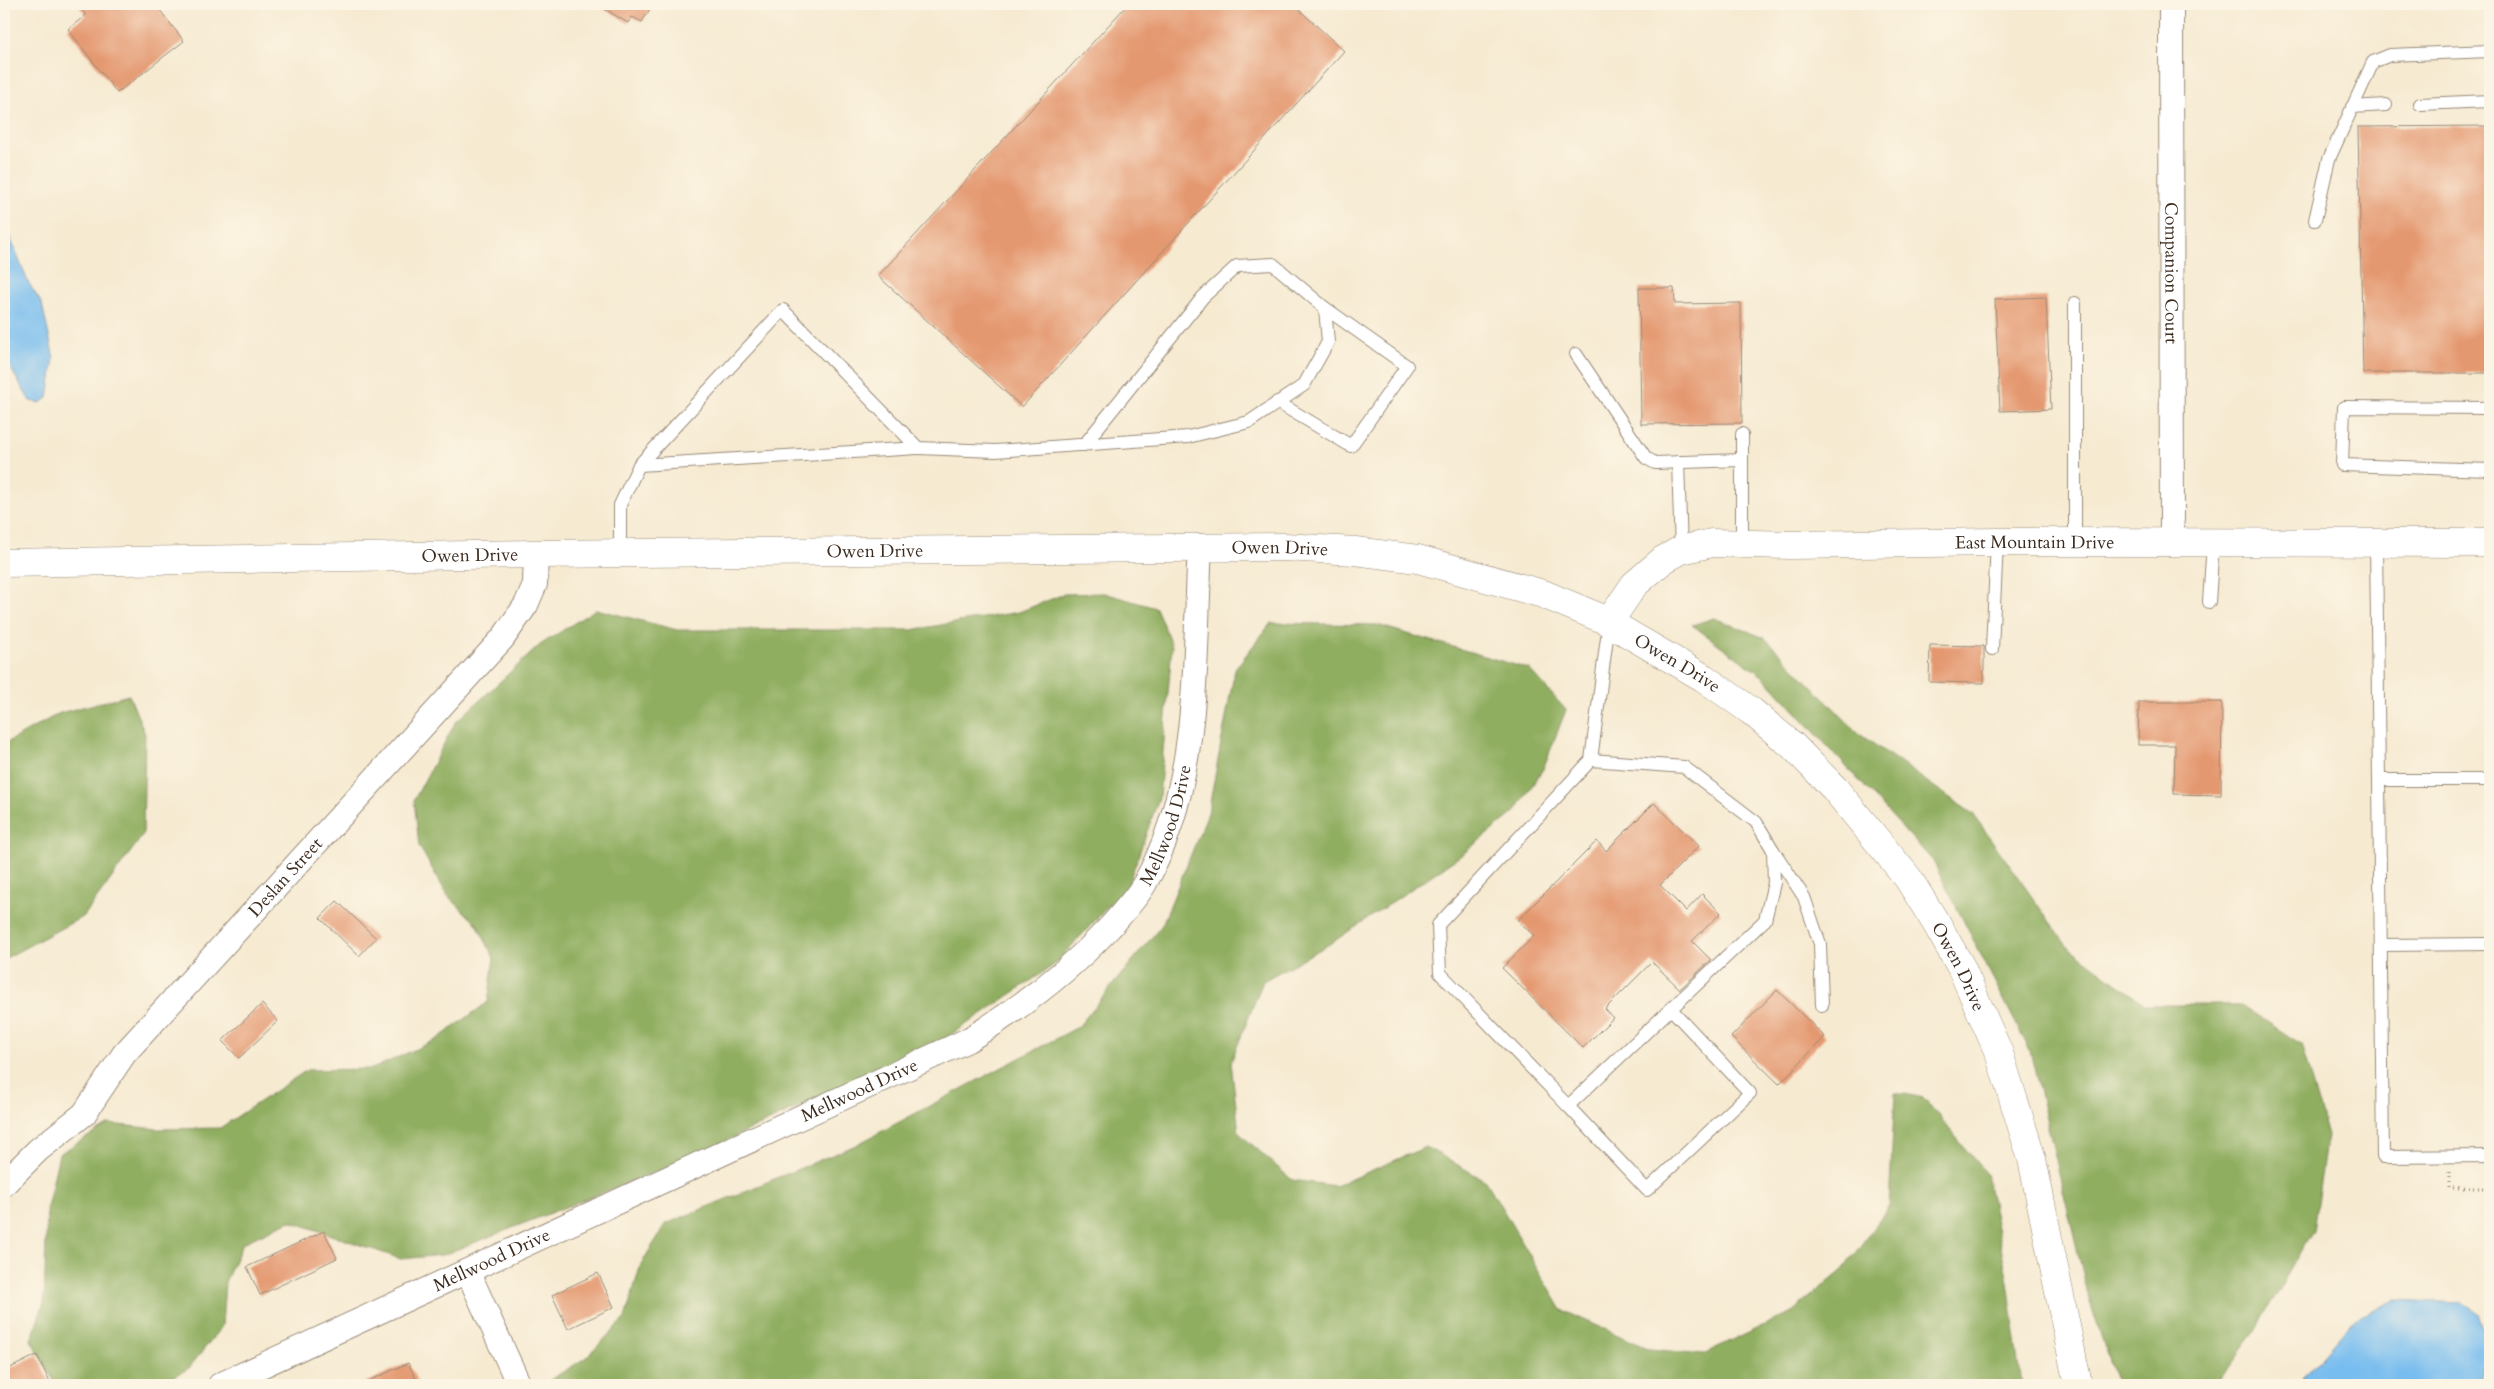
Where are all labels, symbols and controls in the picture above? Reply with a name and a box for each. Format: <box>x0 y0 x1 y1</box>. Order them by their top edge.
street label: Companion Court <box>2158 202 2184 344</box>
street label: East Mountain Drive <box>1955 530 2114 556</box>
street label: Owen Drive <box>1231 535 1329 562</box>
street label: Owen Drive <box>826 538 923 564</box>
street label: Owen Drive <box>421 542 519 569</box>
street label: Owen Drive <box>1629 628 1726 699</box>
street label: Mellwood Drive <box>1134 763 1198 890</box>
street label: Deslan Street <box>243 832 329 923</box>
street label: Owen Drive <box>1925 918 1991 1015</box>
street label: Mellwood Drive <box>797 1053 922 1128</box>
street label: Mellwood Drive <box>429 1222 554 1298</box>

